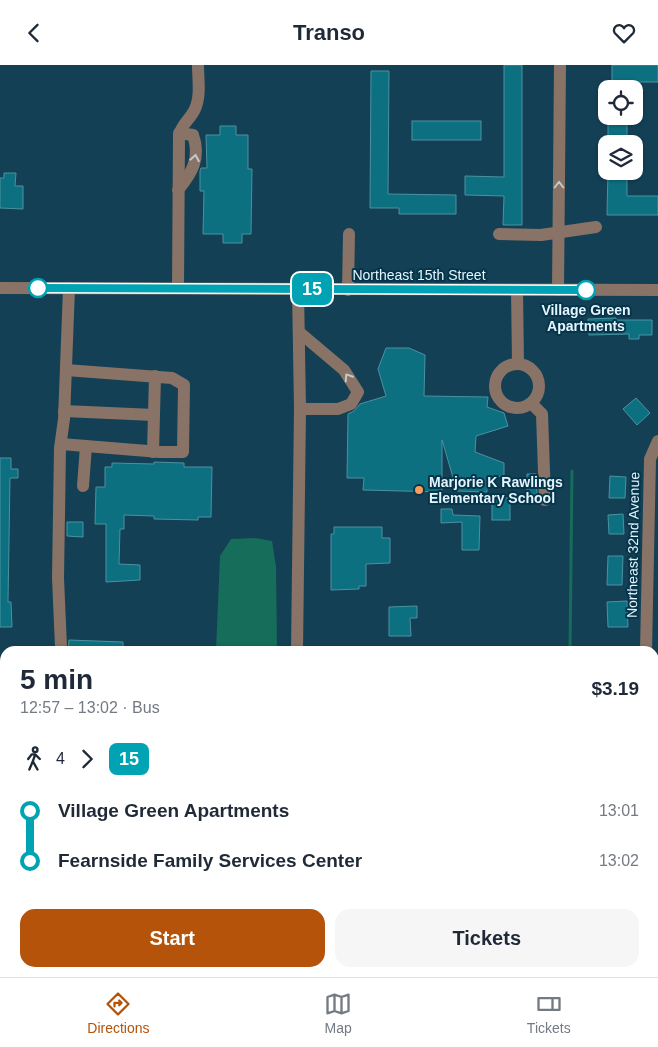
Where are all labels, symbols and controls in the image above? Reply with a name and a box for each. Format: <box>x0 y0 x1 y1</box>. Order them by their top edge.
icon: back <box>20 19 48 47</box>
icon: heart <box>610 19 638 47</box>
text: Transo <box>293 20 365 45</box>
map controls <box>598 80 643 180</box>
button: locate <box>598 80 643 125</box>
button: layers <box>598 135 643 180</box>
one-way arrow <box>190 153 200 162</box>
one-way arrow <box>554 180 564 188</box>
street label: Northeast 15th Street <box>352 267 486 283</box>
line badge: 15 <box>290 273 334 305</box>
unlabelled marker <box>28 278 48 298</box>
text: 15 <box>302 279 322 299</box>
marker: Village Green Apartments <box>576 280 596 300</box>
place label: Village Green Apartments <box>541 302 631 334</box>
one-way arrow <box>345 373 355 382</box>
street label: Northeast 32nd Avenue <box>624 472 642 618</box>
place label: Marjorie K Rawlings Elementary School <box>429 474 563 506</box>
marker: Marjorie K Rawlings Elementary School <box>413 484 425 496</box>
text: 5 min <box>20 664 93 695</box>
text: $3.19 <box>591 678 639 699</box>
text: 12:57 – 13:02 · Bus <box>20 699 160 716</box>
icon: walk <box>20 745 48 773</box>
icon: forward <box>73 745 101 773</box>
text: 15 <box>119 749 139 769</box>
text: 4 <box>56 750 65 767</box>
text: Village Green Apartments <box>58 800 289 821</box>
text: 13:01 <box>599 802 639 819</box>
text: Fearnside Family Services Center <box>58 850 362 871</box>
text: 13:02 <box>599 852 639 869</box>
button: Start <box>20 909 325 967</box>
button: Tickets <box>335 909 639 967</box>
tab: Directions <box>87 990 150 1036</box>
tab: Map <box>324 990 352 1036</box>
tab: Tickets <box>527 990 571 1036</box>

